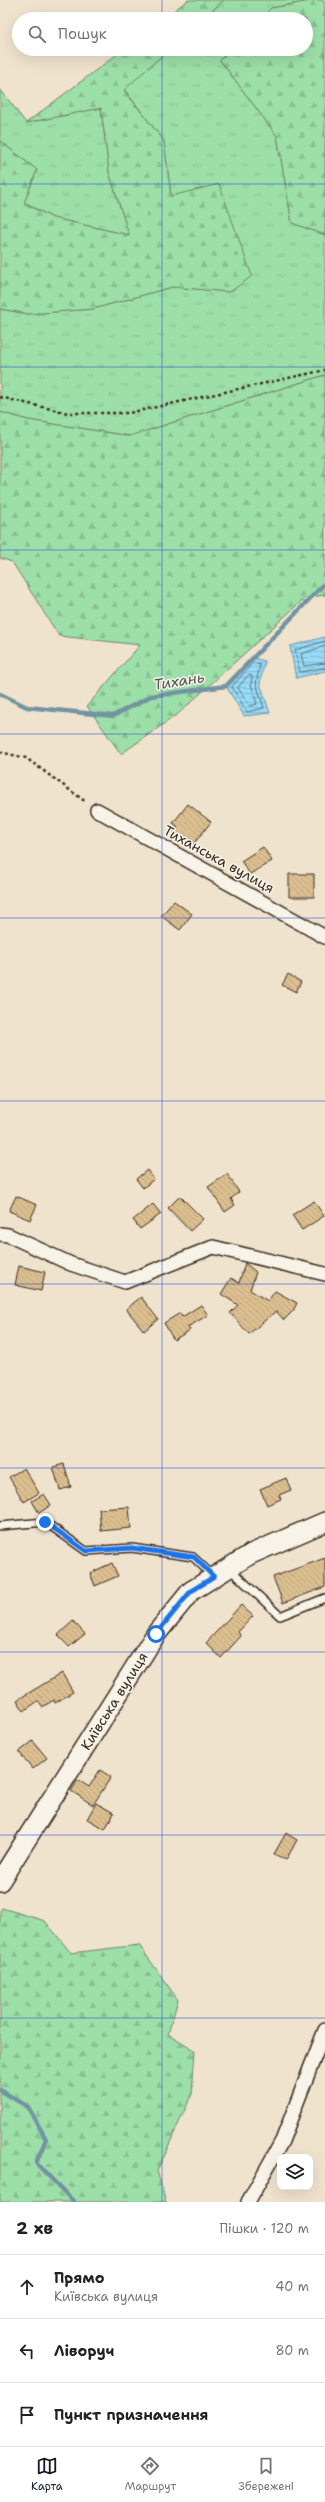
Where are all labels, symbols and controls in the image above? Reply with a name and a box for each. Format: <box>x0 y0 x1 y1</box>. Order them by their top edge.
search box <box>12 12 313 56</box>
icon: search <box>26 23 48 45</box>
text: Пошук <box>58 24 107 44</box>
water label: Тихань <box>152 667 206 695</box>
street label: Тиханська вулиця <box>160 821 278 897</box>
route end <box>36 1513 54 1531</box>
route start <box>147 1625 165 1643</box>
street label: Київська вулиця <box>77 1649 151 1753</box>
map controls <box>277 2154 313 2190</box>
button: layers <box>277 2154 313 2190</box>
text: 2 хв <box>16 2217 53 2239</box>
text: Пішки · 120 m <box>219 2220 309 2237</box>
text: Прямо <box>54 2268 104 2288</box>
icon: ahead <box>16 2276 38 2298</box>
text: 40 m <box>275 2278 309 2295</box>
text: Київська вулиця <box>54 2288 158 2305</box>
icon: left <box>16 2340 38 2362</box>
text: Ліворуч <box>54 2341 114 2361</box>
text: 80 m <box>275 2342 309 2359</box>
icon: arrive <box>16 2404 38 2426</box>
text: Пункт призначення <box>54 2405 209 2425</box>
tab: Карта <box>31 2455 63 2494</box>
tab: Маршрут <box>125 2455 176 2494</box>
tab: Збережені <box>238 2455 294 2494</box>

